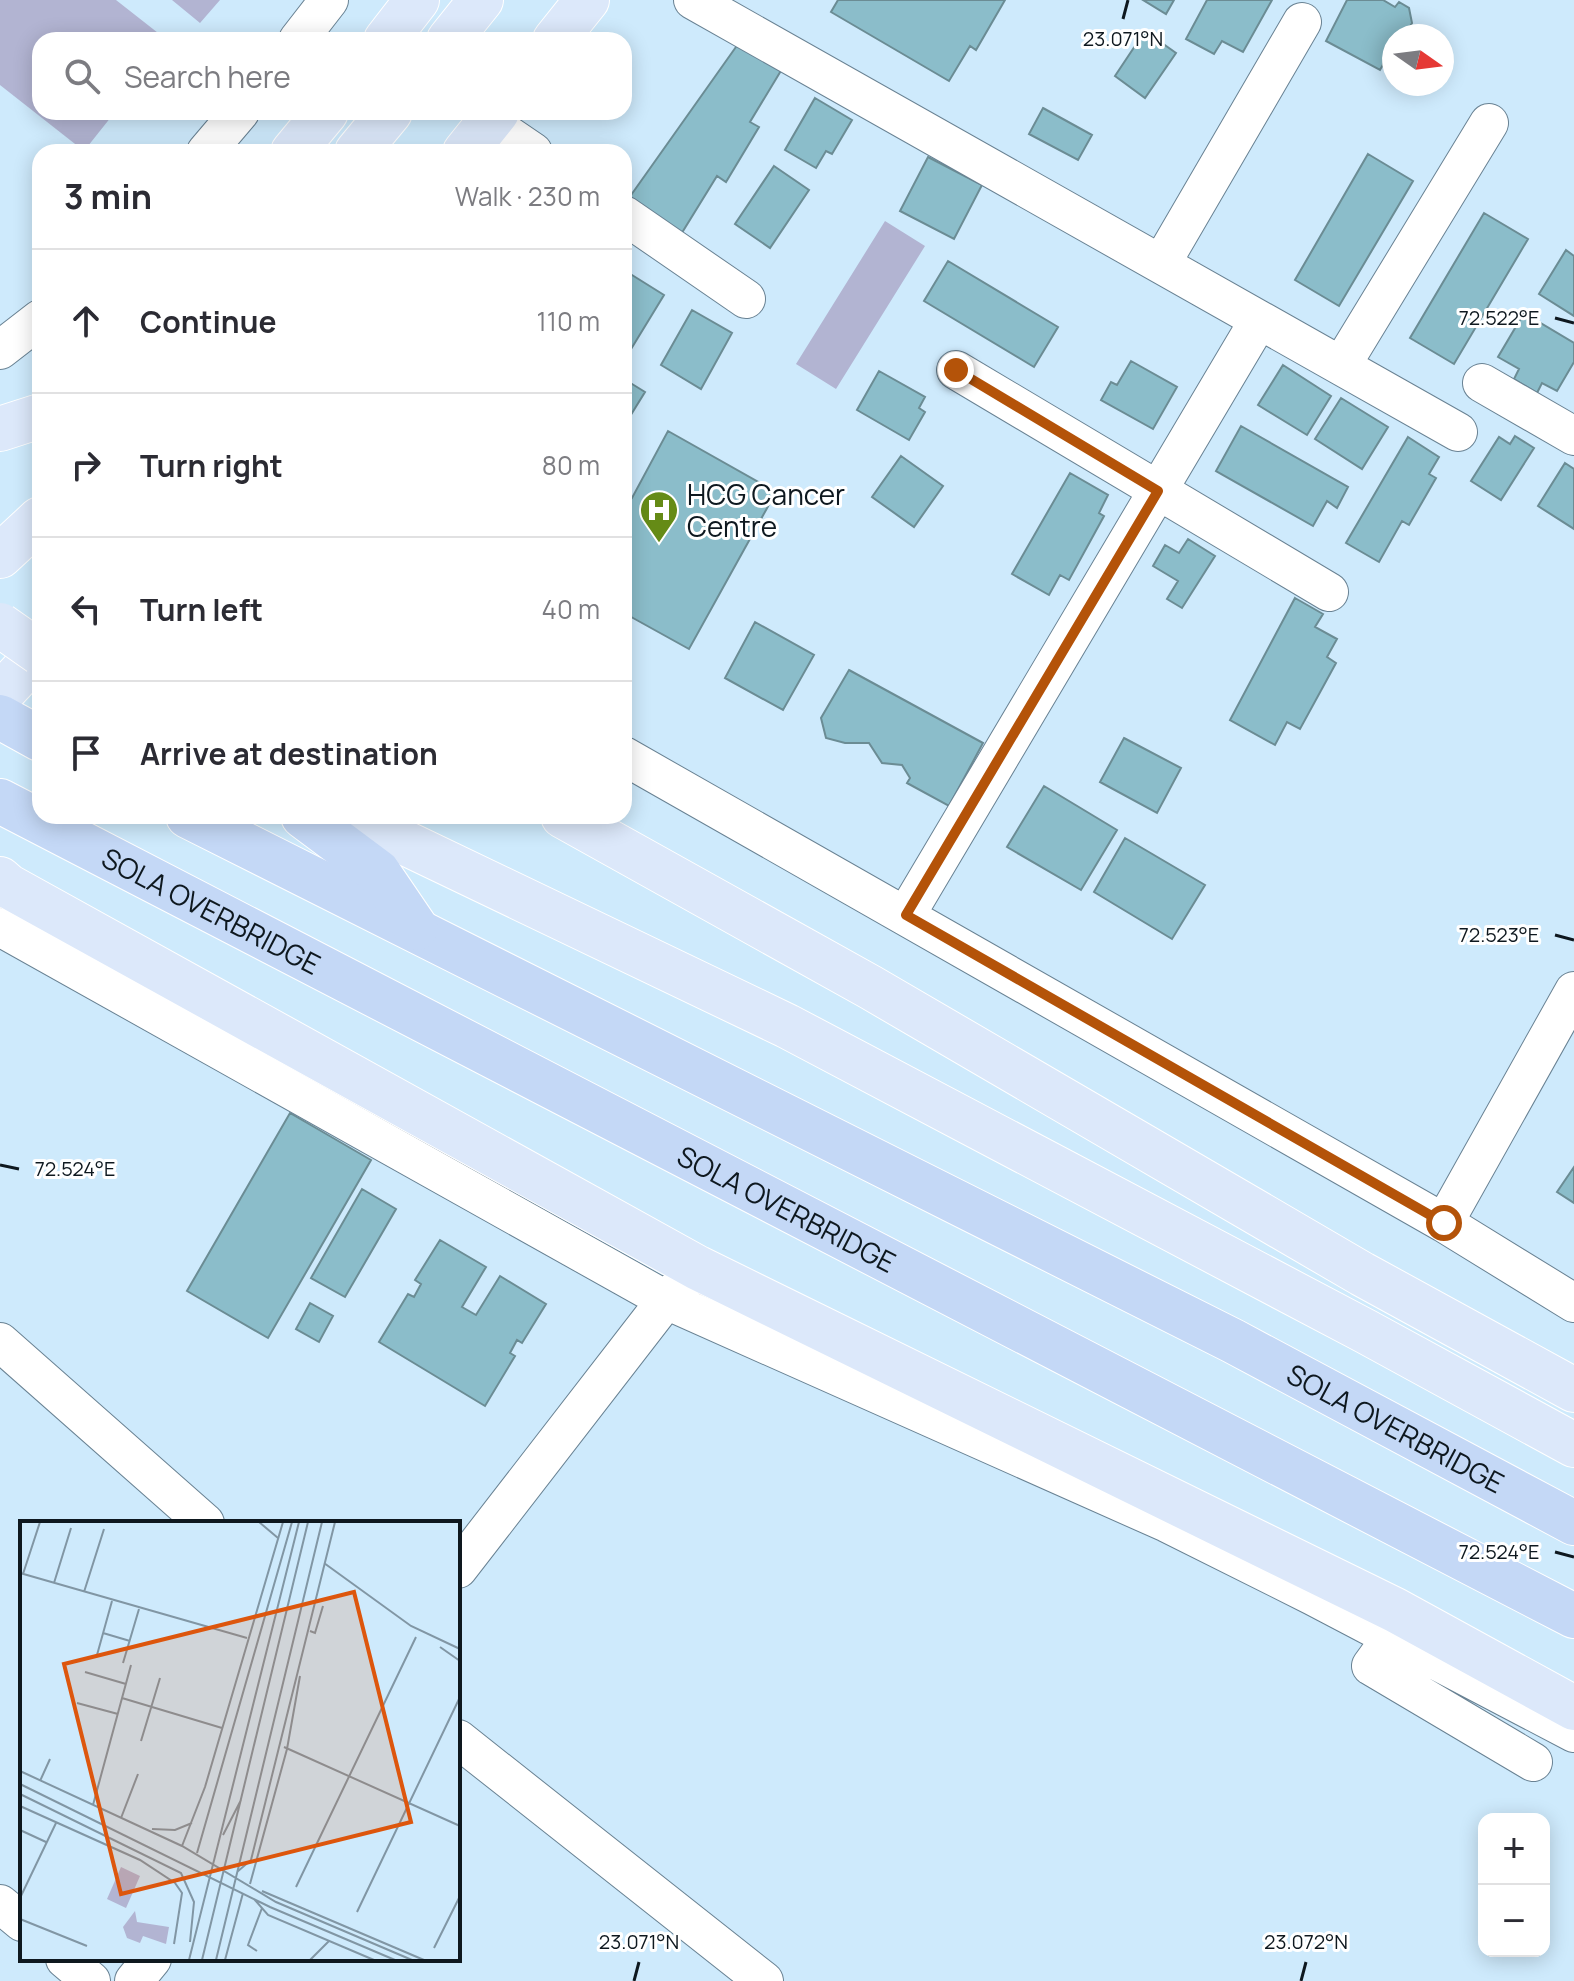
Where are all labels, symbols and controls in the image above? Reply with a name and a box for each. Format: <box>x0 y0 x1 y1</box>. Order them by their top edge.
north arrow <box>1382 24 1454 96</box>
text: 23.071°N <box>1083 25 1163 52</box>
search box <box>32 32 632 120</box>
icon: search <box>60 54 104 98</box>
text: Search here <box>124 56 291 97</box>
text: 3 min <box>64 173 152 219</box>
text: Walk · 230 m <box>455 178 600 214</box>
icon: ahead <box>64 299 108 343</box>
text: Continue <box>140 301 276 342</box>
text: 110 m <box>537 303 600 339</box>
text: 72.522°E <box>1459 304 1539 331</box>
route end <box>938 352 974 388</box>
icon: right <box>64 443 108 487</box>
text: Turn right <box>140 445 283 486</box>
text: 80 m <box>542 447 600 483</box>
place label: HCG Cancer Centre <box>687 475 845 545</box>
hospital icon: HCG Cancer Centre <box>638 489 680 544</box>
icon: left <box>64 587 108 631</box>
text: Turn left <box>140 589 263 630</box>
text: 40 m <box>542 591 600 627</box>
icon: arrive <box>64 731 108 775</box>
text: Arrive at destination <box>140 733 438 774</box>
street label: SOLA OVERBRIDGE <box>96 838 327 983</box>
text: 72.523°E <box>1459 921 1539 948</box>
street label: SOLA OVERBRIDGE <box>671 1136 903 1281</box>
text: 72.524°E <box>35 1155 115 1182</box>
route start <box>1426 1205 1462 1241</box>
street label: SOLA OVERBRIDGE <box>1281 1354 1511 1501</box>
inset map <box>20 1521 460 1961</box>
text: 72.524°E <box>1459 1538 1539 1565</box>
map controls <box>1478 1813 1550 1957</box>
button: + <box>1478 1813 1550 1885</box>
button: − <box>1478 1885 1550 1957</box>
text: 23.071°N <box>599 1928 679 1955</box>
text: 23.072°N <box>1264 1928 1348 1955</box>

